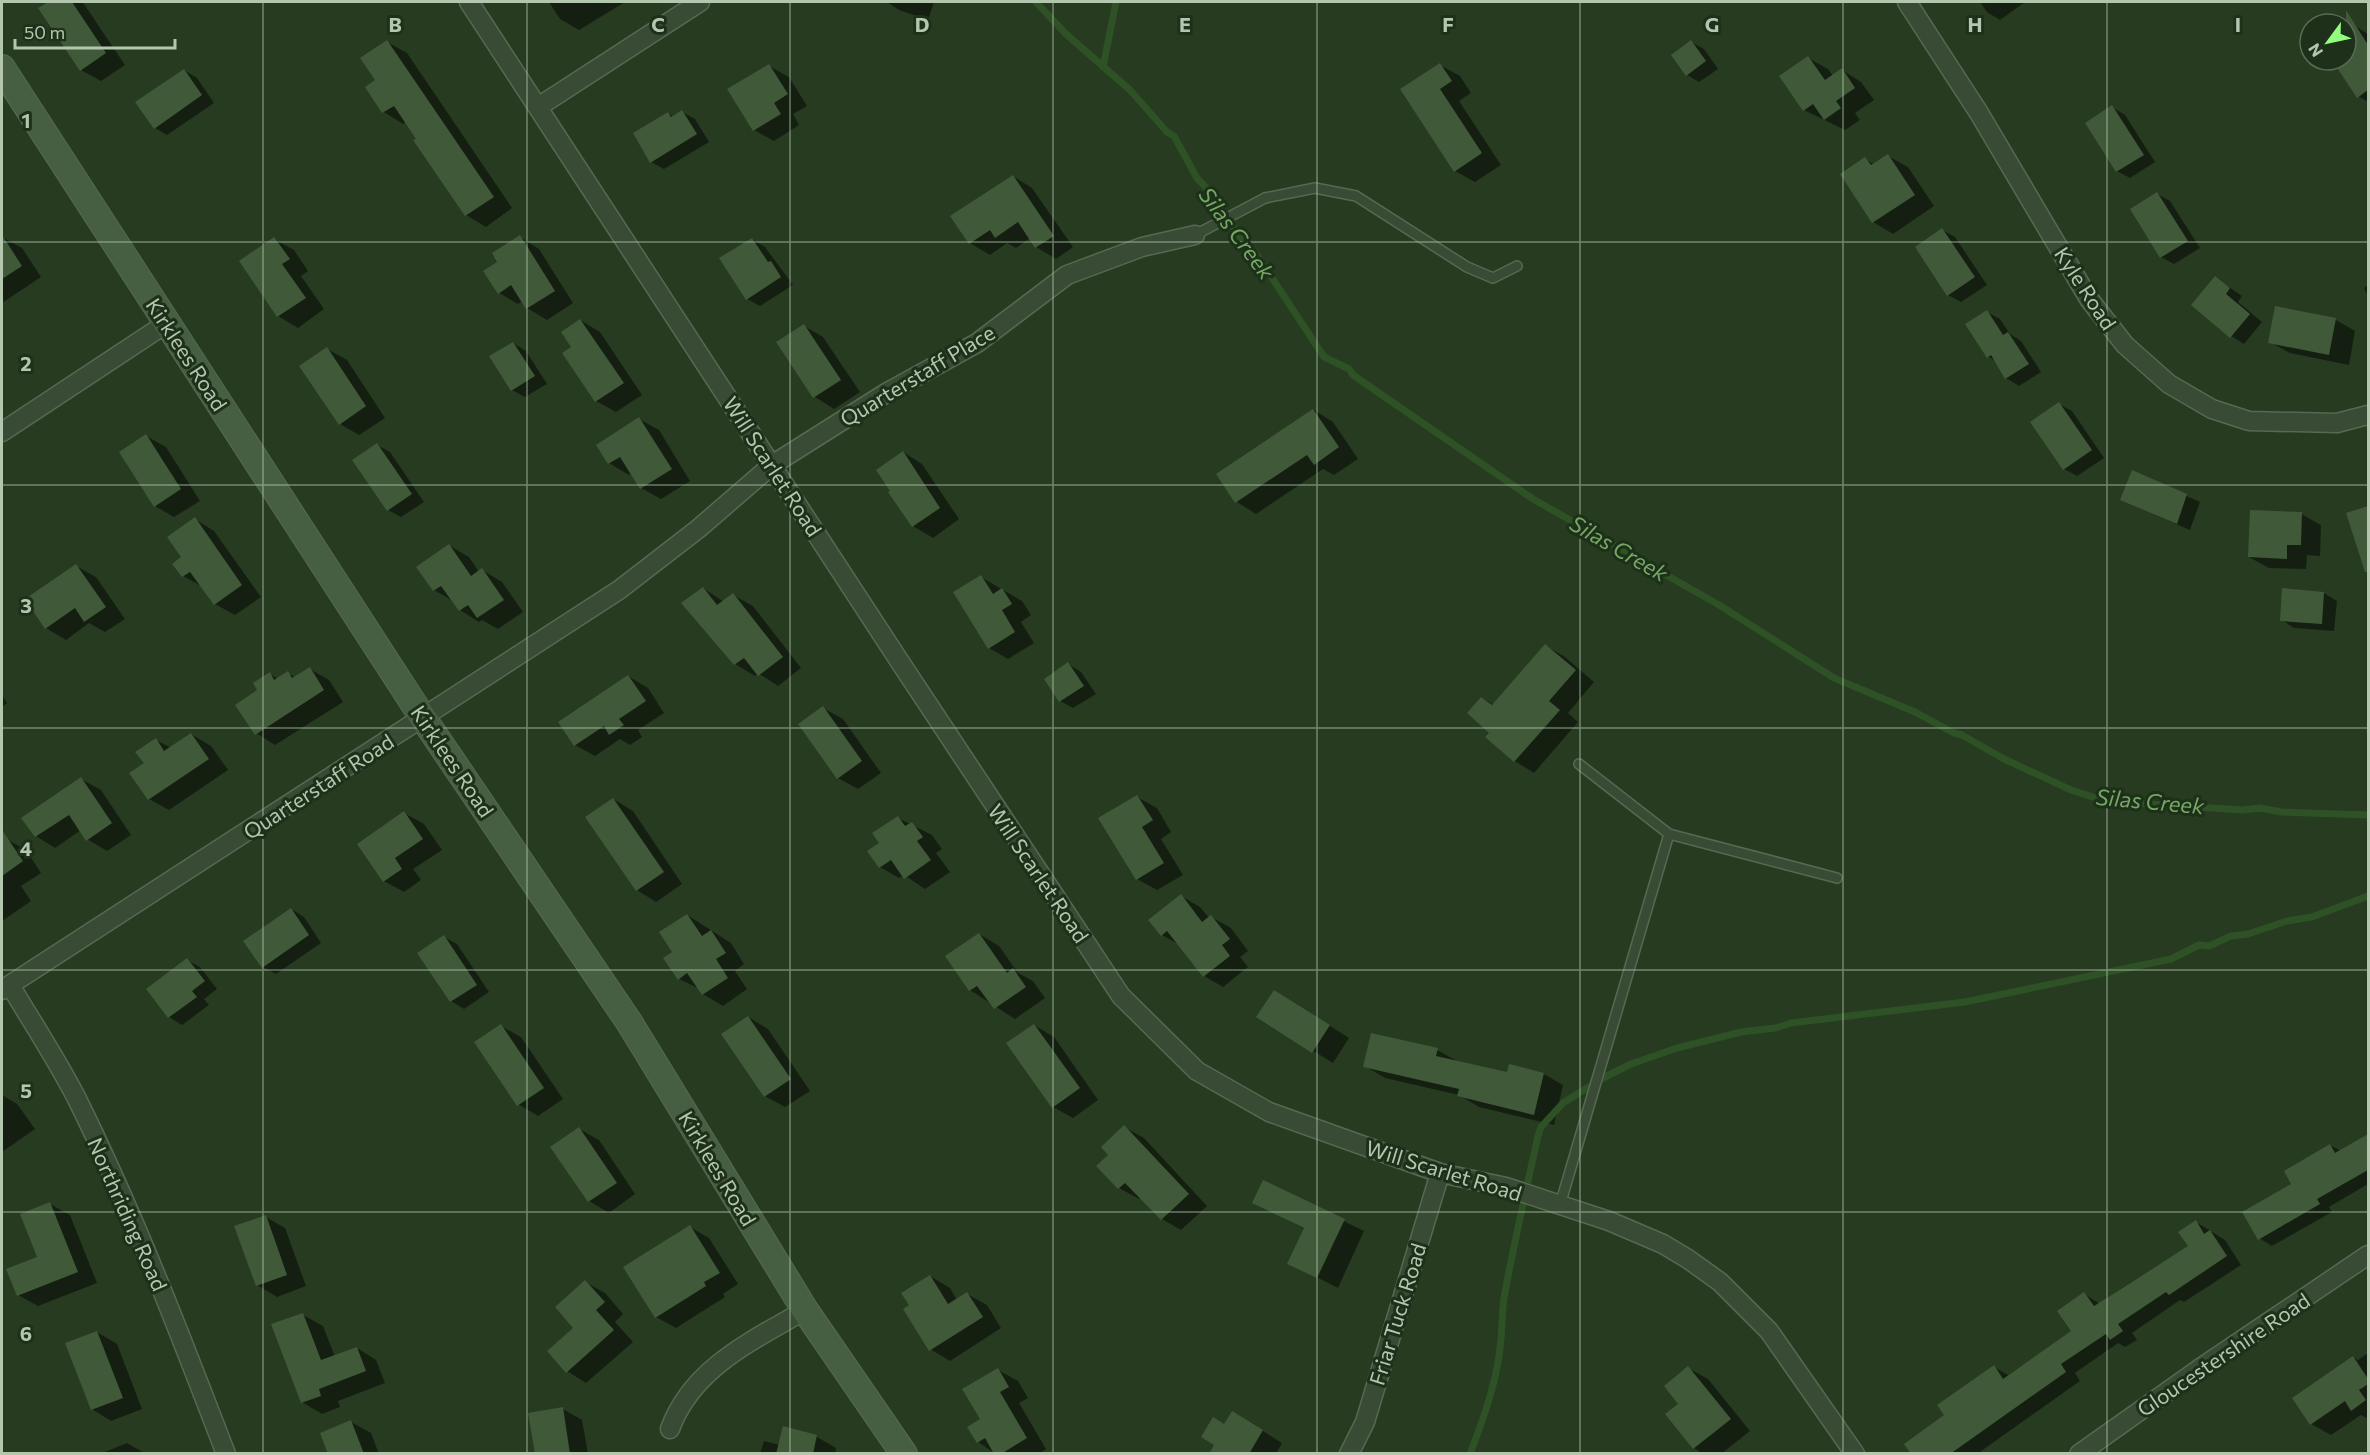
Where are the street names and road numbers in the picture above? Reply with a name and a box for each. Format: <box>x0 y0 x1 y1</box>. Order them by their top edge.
street label: Kyle Road <box>2050 242 2122 334</box>
street label: Kirklees Road <box>141 293 233 415</box>
street label: Quarterstaff Place <box>835 319 999 431</box>
street label: Will Scarlet Road <box>719 391 827 541</box>
street label: Kirklees Road <box>406 700 500 822</box>
street label: Quarterstaff Road <box>238 728 398 844</box>
street label: Will Scarlet Road <box>983 799 1095 947</box>
street label: Kirklees Road <box>674 1106 762 1230</box>
street label: Northriding Road <box>83 1133 173 1295</box>
street label: Will Scarlet Road <box>1363 1134 1525 1206</box>
street label: Friar Tuck Road <box>1364 1240 1430 1388</box>
street label: Gloucestershire Road <box>2132 1287 2314 1421</box>

